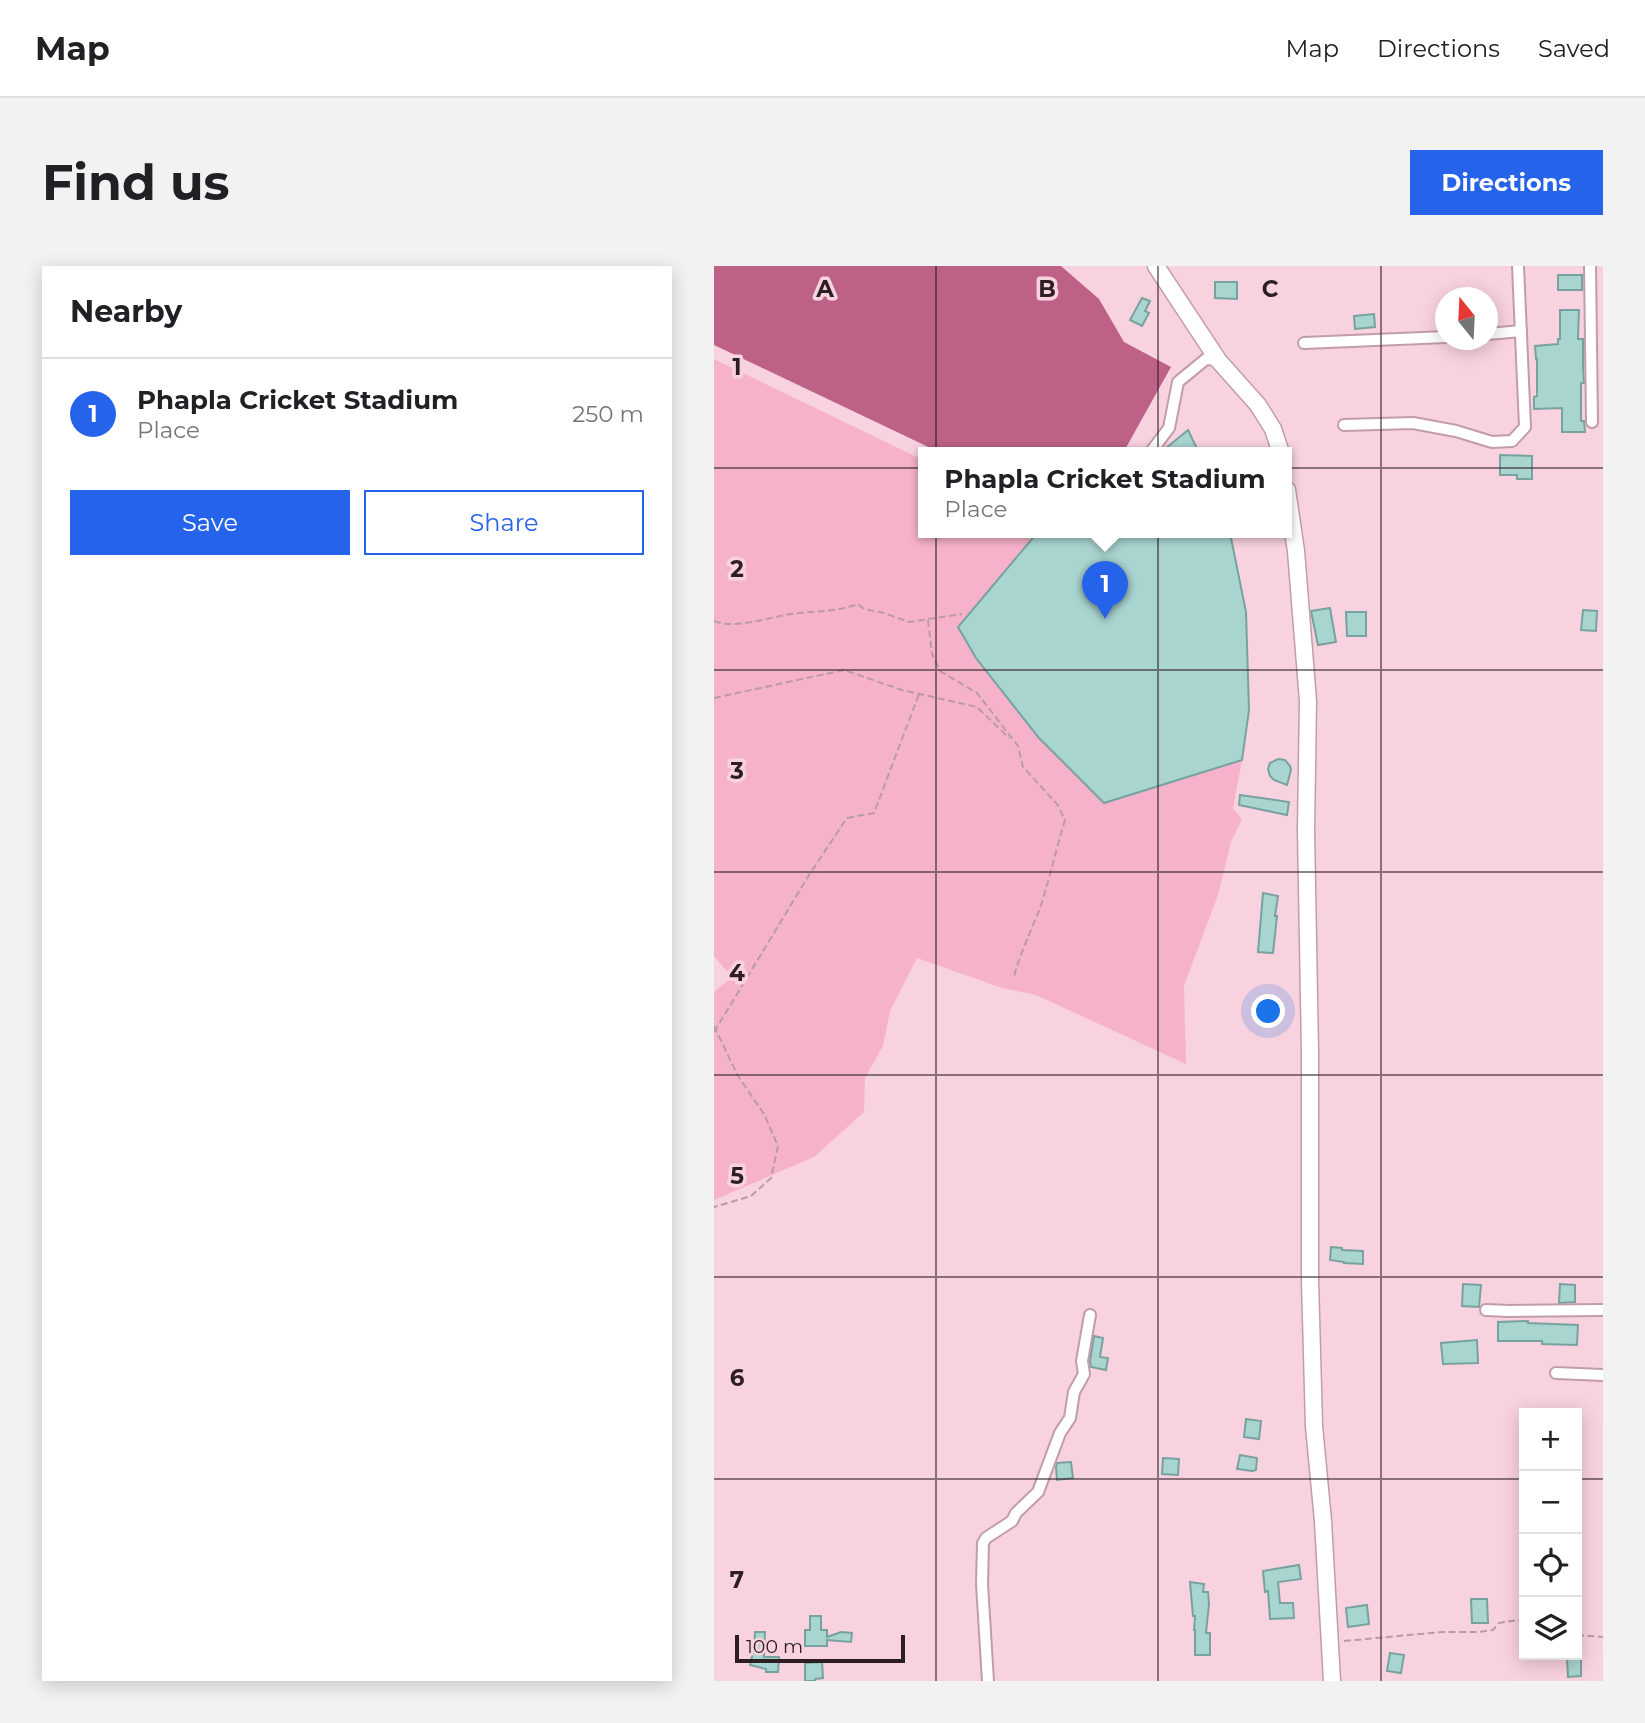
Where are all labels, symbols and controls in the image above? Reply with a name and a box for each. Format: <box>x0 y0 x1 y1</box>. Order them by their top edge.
text: Map <box>35 28 110 68</box>
text: Map <box>1286 34 1339 63</box>
text: Directions <box>1377 34 1500 63</box>
text: Saved <box>1538 34 1610 63</box>
button: Directions <box>1410 150 1603 215</box>
text: Find us <box>42 153 230 212</box>
text: A <box>815 275 834 303</box>
text: B <box>1038 275 1056 303</box>
text: C <box>1262 275 1279 303</box>
north arrow <box>1435 287 1498 350</box>
text: Nearby <box>70 293 182 330</box>
text: 1 <box>732 353 742 381</box>
text: Phapla Cricket Stadium <box>137 384 458 416</box>
text: 1 <box>88 400 98 428</box>
text: 250 m <box>572 400 644 428</box>
text: Place <box>137 416 200 444</box>
popup <box>918 447 1292 538</box>
text: Phapla Cricket Stadium <box>944 463 1266 495</box>
button: Save <box>70 490 350 555</box>
button: Share <box>364 490 644 555</box>
text: Place <box>944 495 1007 523</box>
text: 2 <box>730 555 744 583</box>
pin: 1 <box>1082 561 1128 619</box>
text: 3 <box>729 757 744 785</box>
text: 4 <box>729 959 745 987</box>
your location <box>1251 994 1285 1028</box>
text: 5 <box>730 1162 744 1190</box>
text: 6 <box>730 1364 745 1392</box>
map controls <box>1519 1408 1582 1660</box>
button: + <box>1519 1408 1582 1471</box>
button: − <box>1519 1471 1582 1534</box>
button: locate <box>1519 1534 1582 1597</box>
text: 7 <box>730 1566 744 1594</box>
button: layers <box>1519 1597 1582 1660</box>
scale bar <box>735 1632 905 1664</box>
text: 100 m <box>746 1635 803 1658</box>

